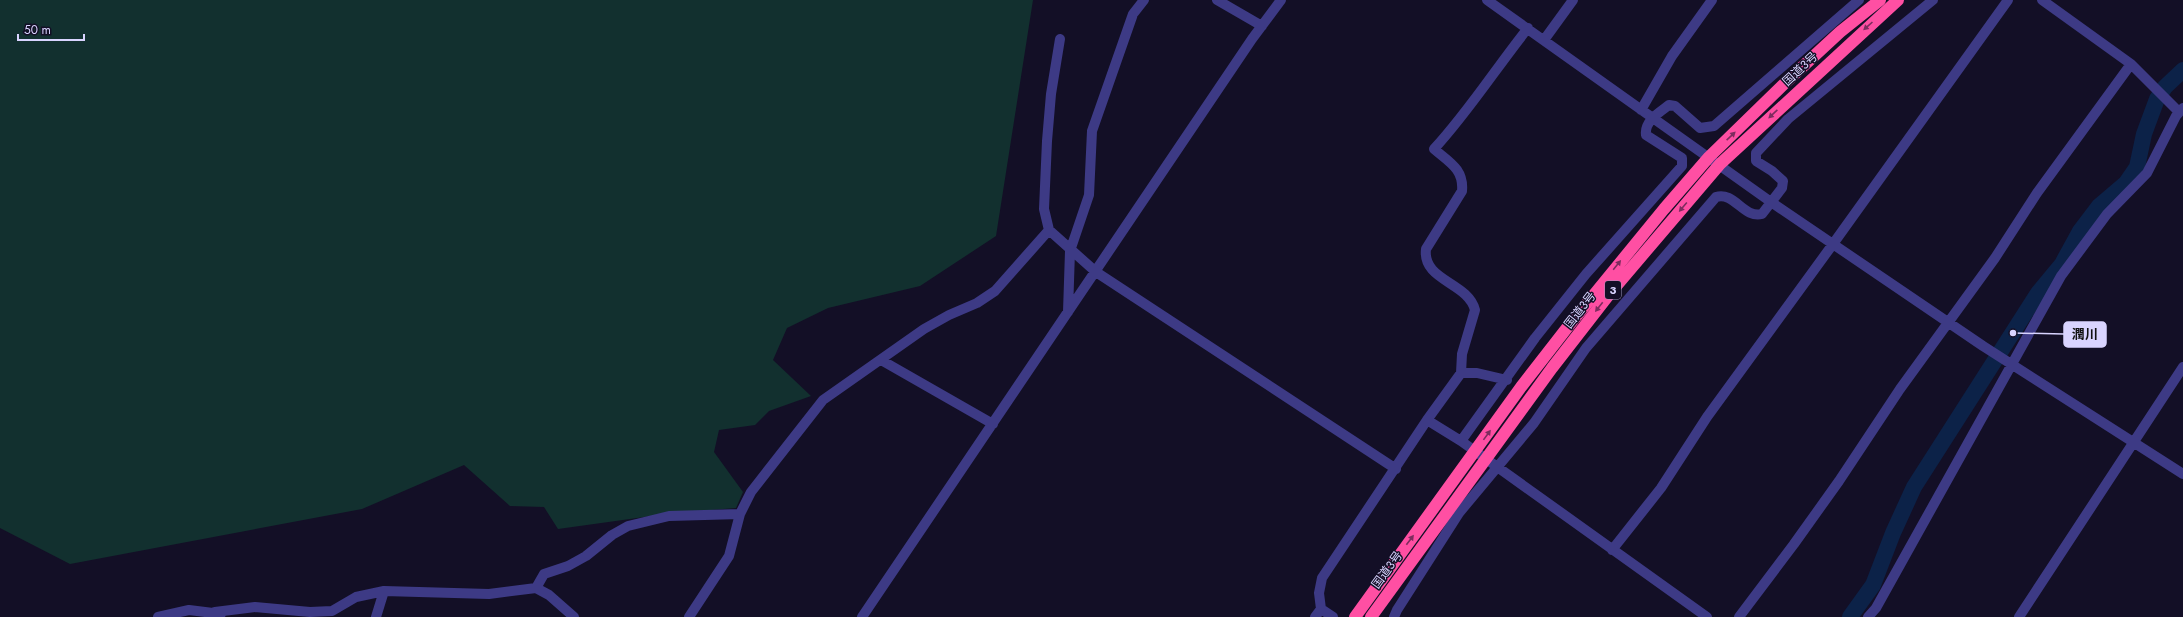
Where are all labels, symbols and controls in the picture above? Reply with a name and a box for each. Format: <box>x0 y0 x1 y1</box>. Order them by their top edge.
scale bar <box>18 16 84 42</box>
text: 50 m <box>24 21 51 39</box>
one-way arrow <box>1864 21 1873 30</box>
street label: 国道3号 <box>1778 48 1822 90</box>
one-way arrow <box>1768 109 1778 119</box>
one-way arrow <box>1726 131 1736 141</box>
one-way arrow <box>1678 202 1687 213</box>
one-way arrow <box>1612 260 1621 270</box>
road number: 3 <box>1605 281 1621 299</box>
street label: 国道3号 <box>1560 288 1600 332</box>
one-way arrow <box>1595 302 1604 313</box>
callout: 潤川 <box>2064 322 2106 347</box>
text: 潤川 <box>2072 325 2098 344</box>
one-way arrow <box>1483 430 1491 440</box>
one-way arrow <box>1406 534 1414 545</box>
street label: 国道3号 <box>1367 547 1407 593</box>

